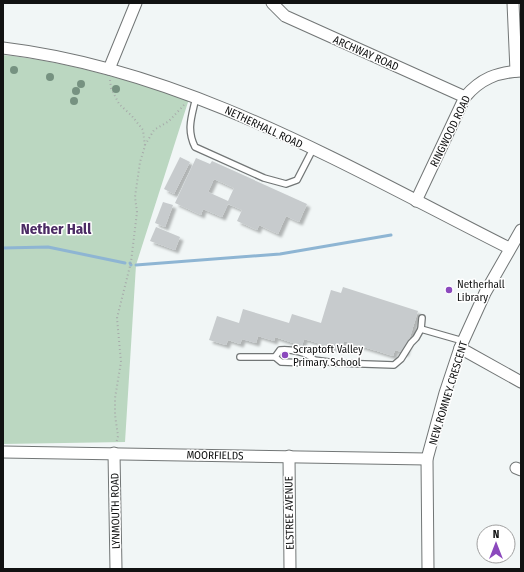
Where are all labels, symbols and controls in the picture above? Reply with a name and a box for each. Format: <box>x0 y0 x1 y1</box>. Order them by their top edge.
street label: ARCHWAY ROAD <box>331 33 401 74</box>
street label: RINGWOOD ROAD <box>428 93 473 169</box>
street label: NETHERHALL ROAD <box>223 104 305 151</box>
district label: Nether Hall <box>21 220 92 238</box>
place label: Netherhall Library <box>457 278 505 304</box>
marker: Netherhall Library <box>444 285 454 295</box>
street label: NEW ROMNEY CRESCENT <box>427 339 471 447</box>
place label: Scraptoft Valley Primary School <box>293 343 363 369</box>
marker: Scraptoft Valley Primary School <box>280 350 290 360</box>
street label: MOORFIELDS <box>186 449 244 463</box>
street label: LYNMOUTH ROAD <box>108 473 123 549</box>
street label: ELSTREE AVENUE <box>282 476 297 550</box>
north arrow <box>476 524 516 564</box>
text: N <box>493 528 499 541</box>

